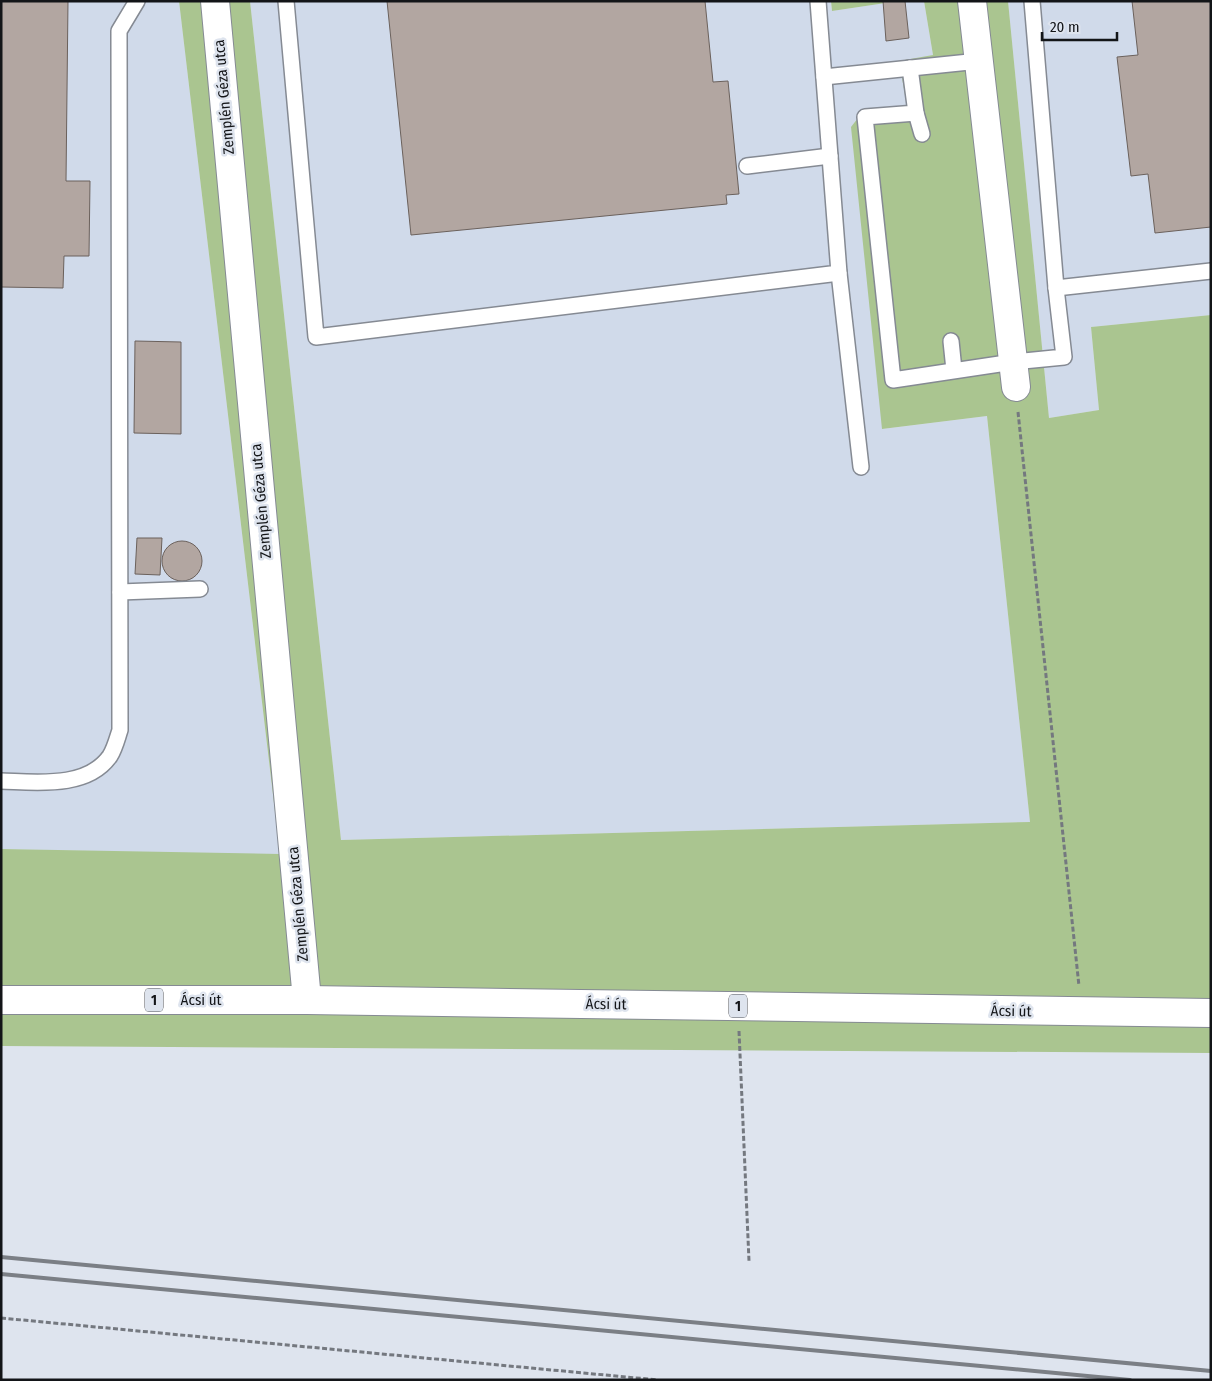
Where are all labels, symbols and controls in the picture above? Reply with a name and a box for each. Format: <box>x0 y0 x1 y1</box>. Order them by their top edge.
scale bar <box>1042 10 1117 42</box>
text: 20 m <box>1050 18 1080 36</box>
street label: Zemplén Géza utca <box>210 39 238 155</box>
street label: Zemplén Géza utca <box>247 443 275 559</box>
street label: Zemplén Géza utca <box>284 846 312 962</box>
road number: 1 <box>145 988 163 1012</box>
street label: Ácsi út <box>181 991 221 1009</box>
road number: 1 <box>729 994 747 1018</box>
street label: Ácsi út <box>585 995 627 1013</box>
street label: Ácsi út <box>990 1002 1032 1020</box>

